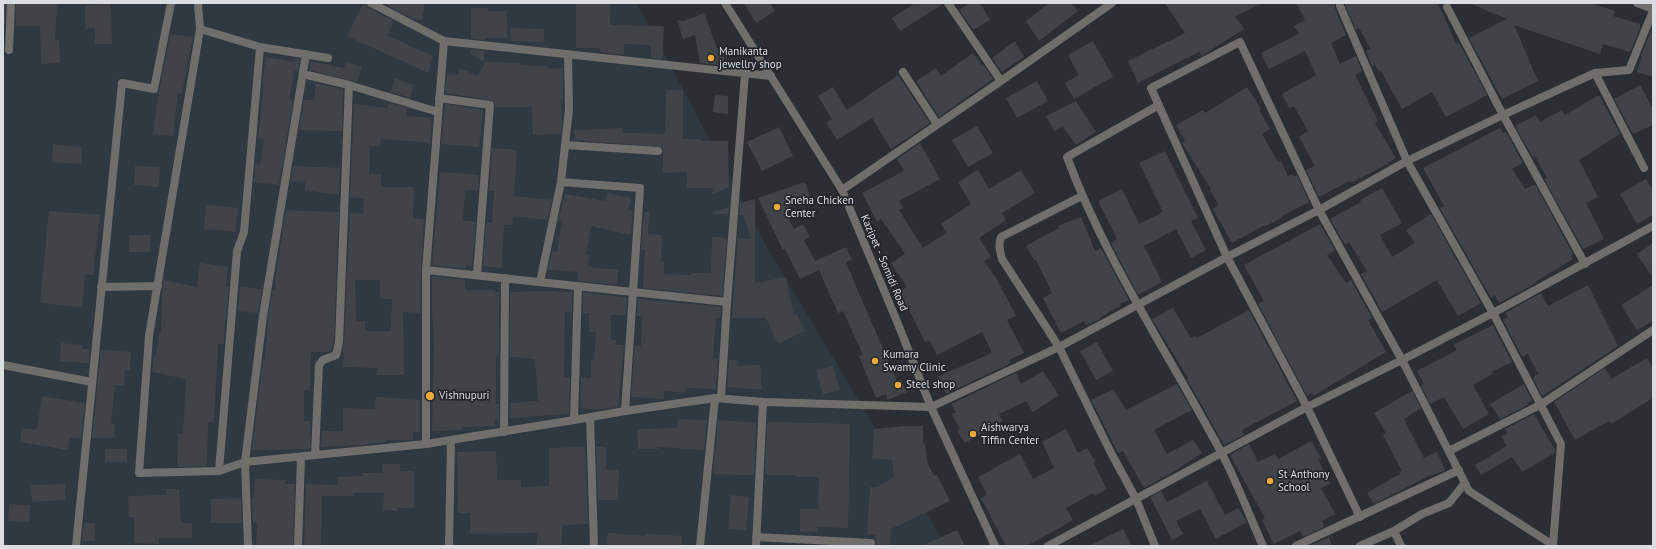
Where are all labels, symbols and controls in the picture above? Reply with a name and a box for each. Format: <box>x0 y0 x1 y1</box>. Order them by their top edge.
place label: Manikanta jewellry shop <box>719 45 782 71</box>
marker: Manikanta jewellry shop <box>706 53 716 63</box>
place label: Sneha Chicken Center <box>785 194 854 220</box>
marker: Sneha Chicken Center <box>772 202 782 212</box>
street label: Kazipet - Somidi Road <box>858 213 910 313</box>
place label: Kumara Swamy Clinic <box>883 348 946 374</box>
marker: Kumara Swamy Clinic <box>870 356 880 366</box>
place label: Steel shop <box>906 378 955 392</box>
marker: Steel shop <box>893 380 903 390</box>
place label: Vishnupuri <box>439 389 489 403</box>
marker: Vishnupuri <box>424 390 436 402</box>
place label: Aishwarya Tiffin Center <box>981 421 1039 447</box>
marker: Aishwarya Tiffin Center <box>968 429 978 439</box>
place label: St Anthony School <box>1278 468 1330 494</box>
marker: St Anthony School <box>1265 476 1275 486</box>

